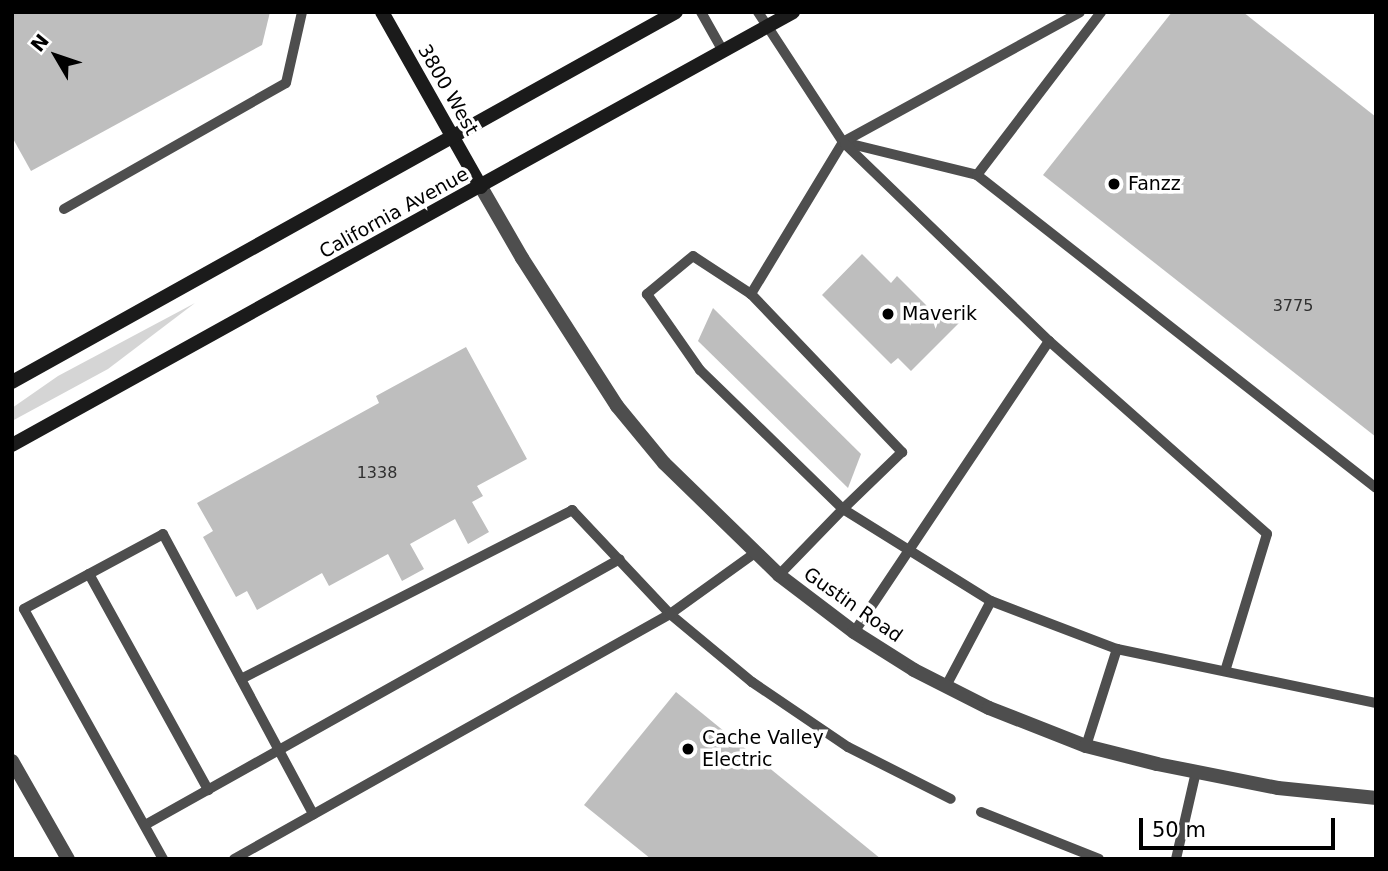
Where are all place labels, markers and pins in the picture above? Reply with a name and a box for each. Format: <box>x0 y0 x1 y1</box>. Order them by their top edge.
place label: Fanzz <box>1128 173 1181 195</box>
marker: Fanzz <box>1106 176 1122 192</box>
place label: Maverik <box>902 303 977 325</box>
marker: Maverik <box>880 306 896 322</box>
place label: Cache Valley Electric <box>702 727 824 771</box>
marker: Cache Valley Electric <box>680 741 696 757</box>

